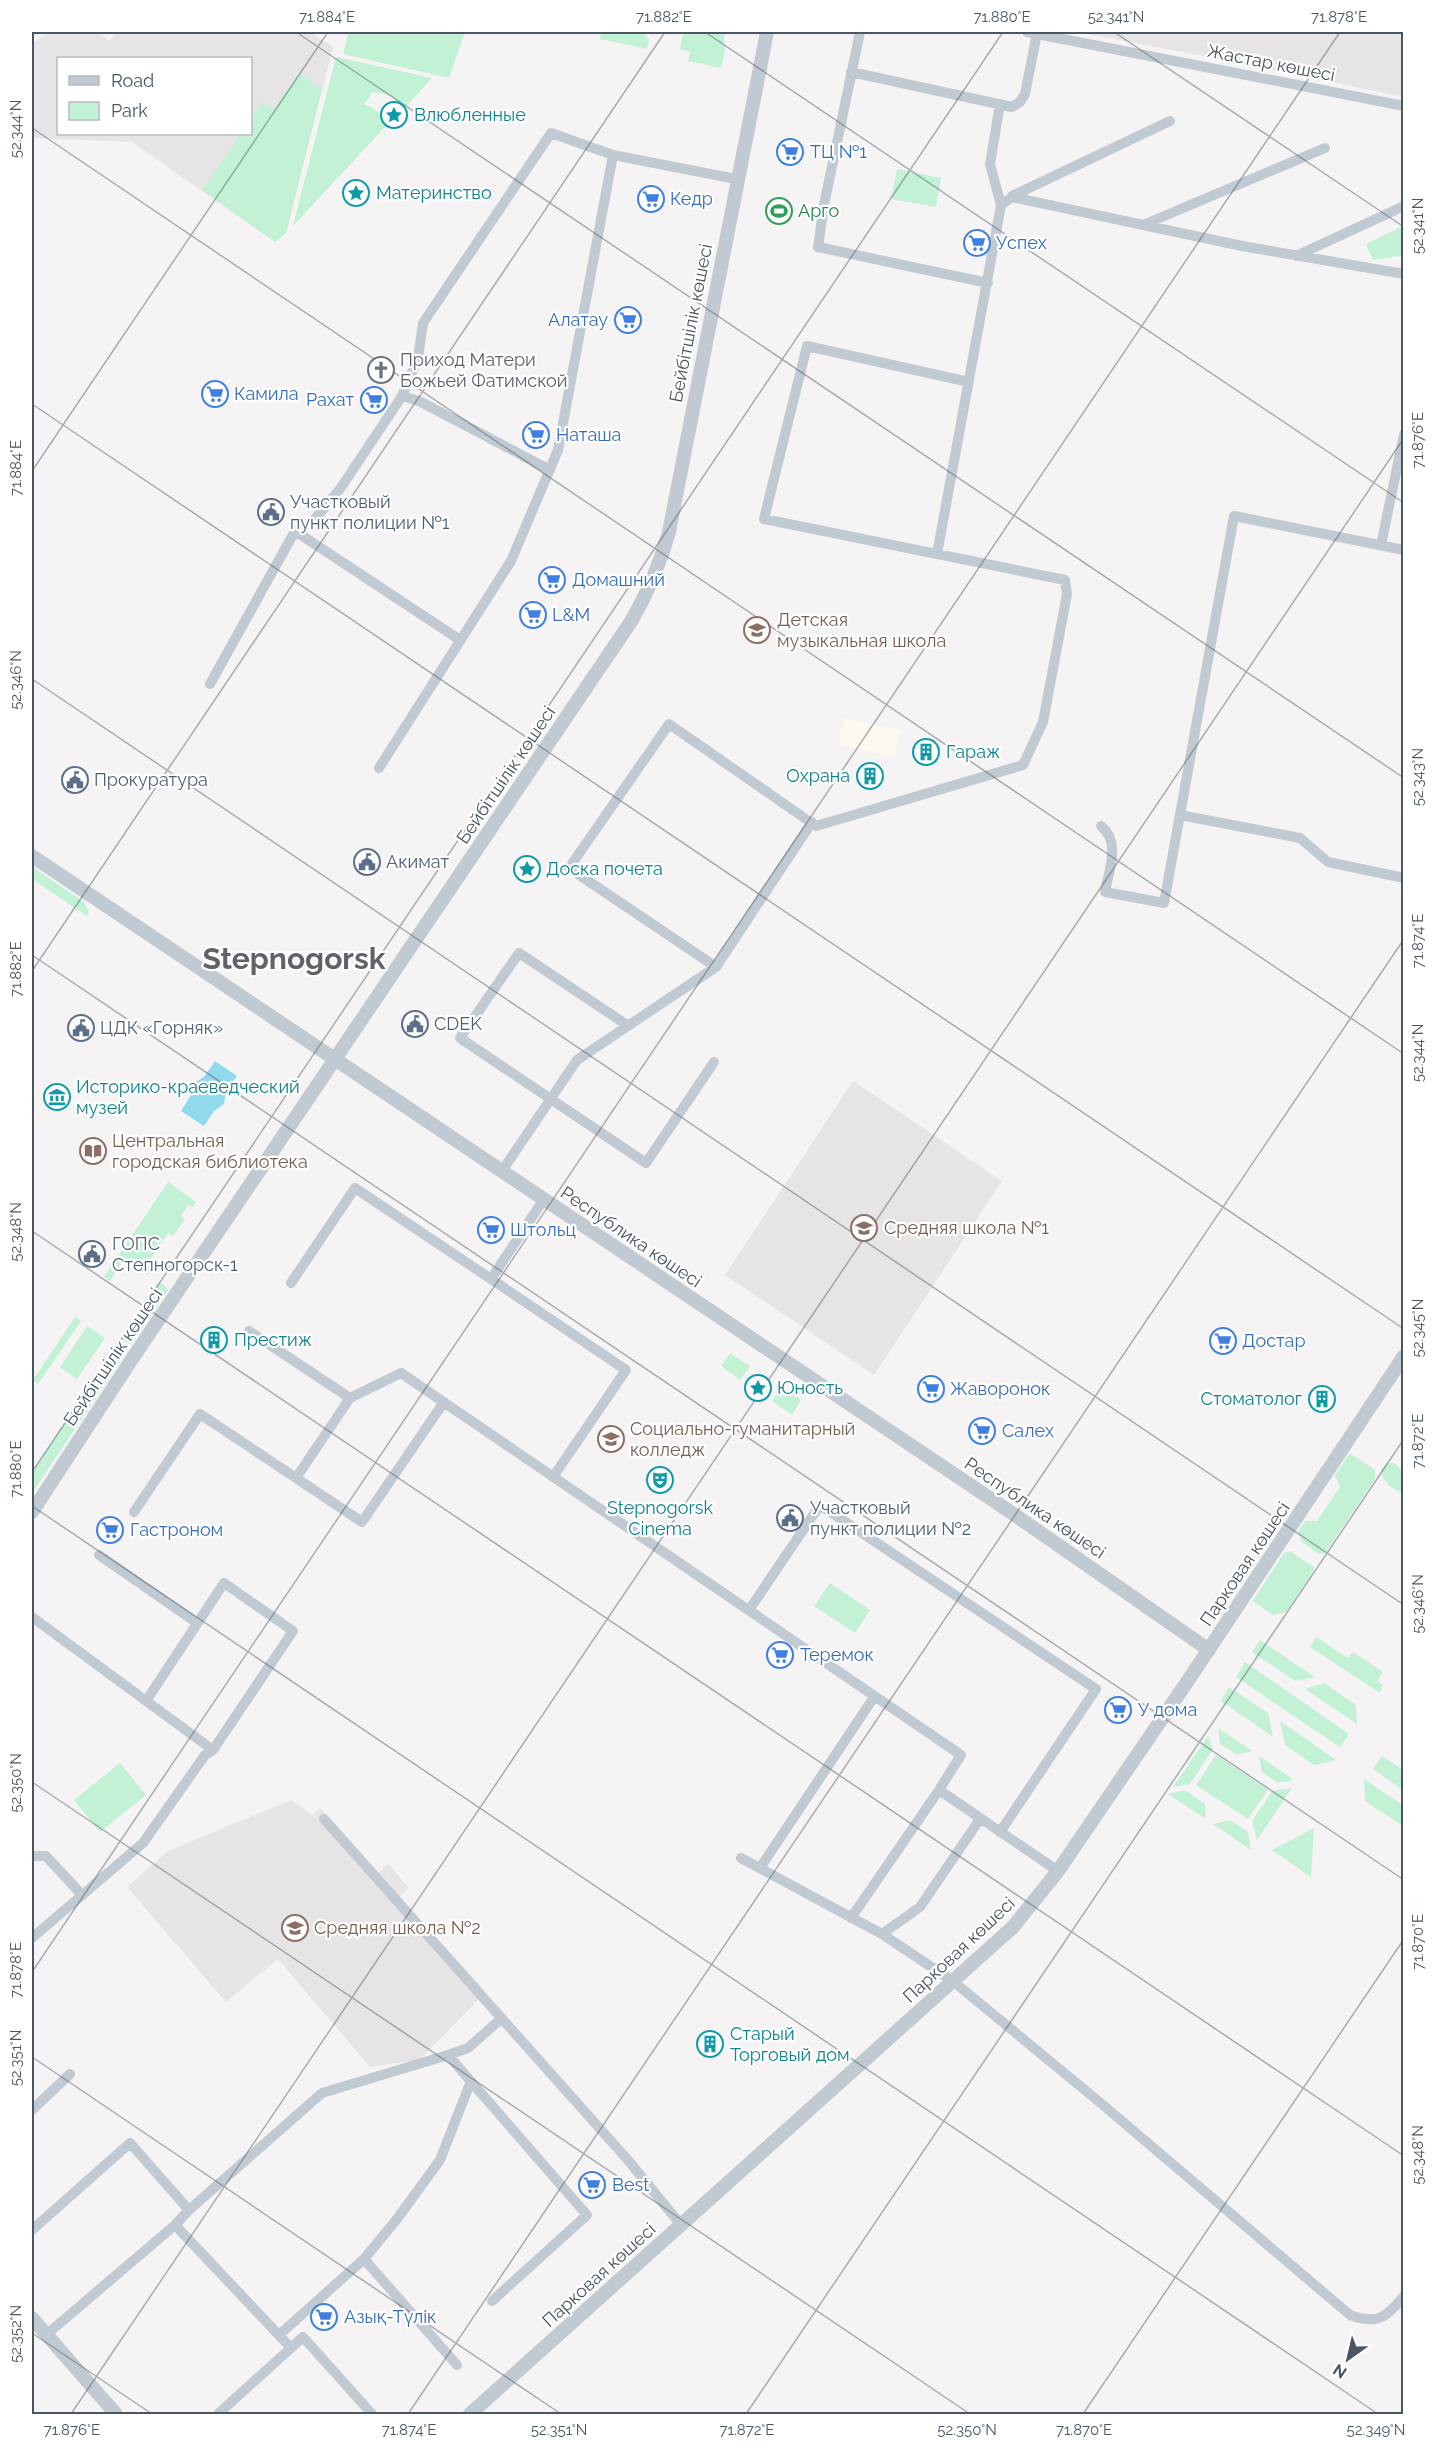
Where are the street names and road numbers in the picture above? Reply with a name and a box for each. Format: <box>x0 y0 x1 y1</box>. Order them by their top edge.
street label: Жастар көшесі <box>1205 40 1337 85</box>
street label: Бейбітшілік көшесі <box>665 242 716 404</box>
street label: Бейбітшілік көшесі <box>452 702 559 847</box>
street label: Республика көшесі <box>557 1182 706 1292</box>
street label: Бейбітшілік көшесі <box>59 1284 166 1429</box>
street label: Республика көшесі <box>961 1453 1110 1563</box>
street label: Парковая көшесі <box>1195 1498 1294 1630</box>
street label: Парковая көшесі <box>898 1893 1019 2007</box>
street label: Парковая көшесі <box>538 2218 660 2331</box>

